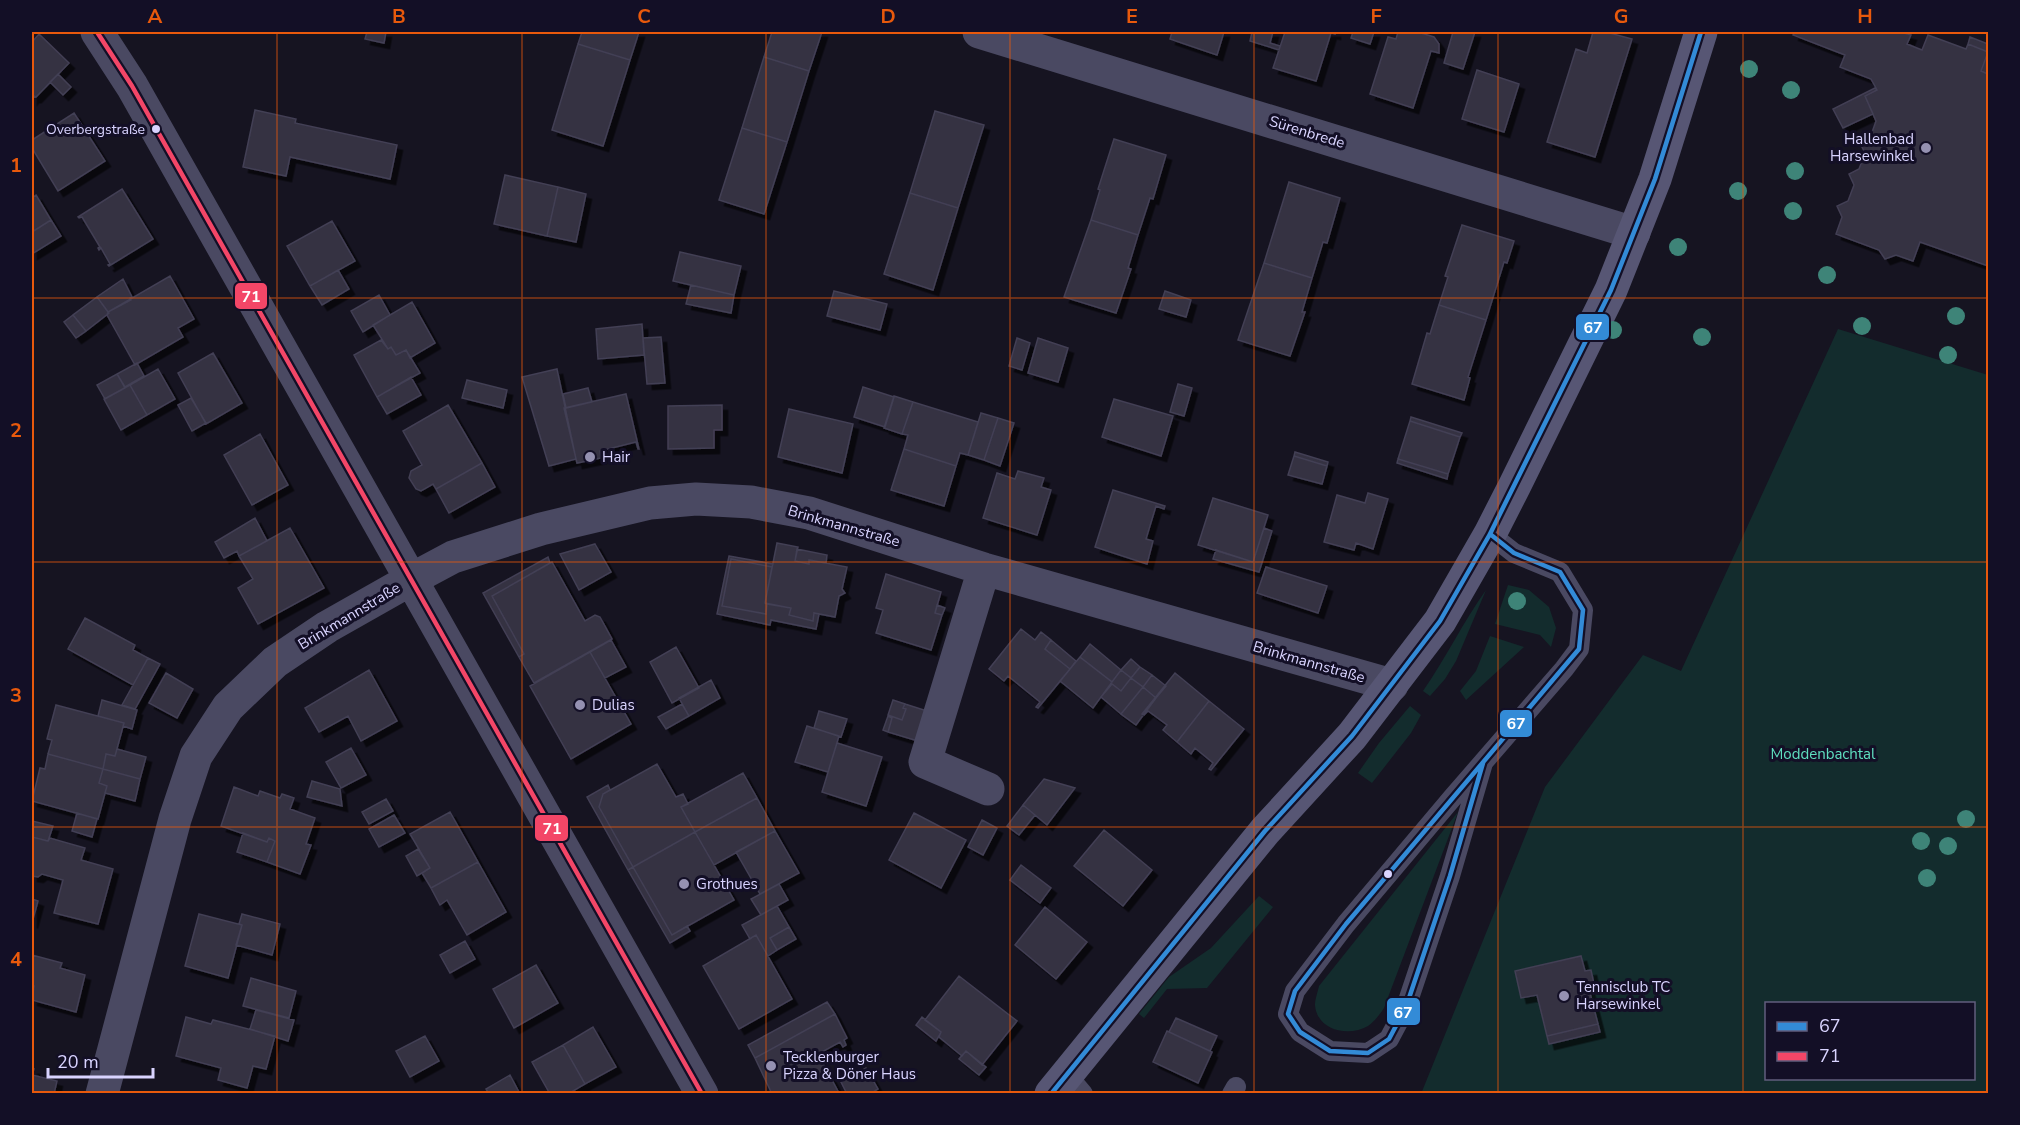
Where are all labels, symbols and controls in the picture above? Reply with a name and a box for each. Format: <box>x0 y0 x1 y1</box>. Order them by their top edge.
text: A <box>148 3 163 30</box>
text: B <box>392 3 406 30</box>
text: C <box>637 3 651 30</box>
text: D <box>880 3 896 30</box>
text: E <box>1126 3 1138 30</box>
text: F <box>1370 3 1382 30</box>
text: G <box>1614 3 1628 30</box>
text: H <box>1857 3 1873 30</box>
street label: Sürenbrede <box>1267 111 1347 153</box>
place label: Overbergstraße <box>46 120 145 139</box>
marker: Overbergstraße <box>150 123 162 135</box>
place label: Hallenbad Harsewinkel <box>1830 129 1915 166</box>
marker: Hallenbad Harsewinkel <box>1919 141 1933 155</box>
text: 1 <box>10 152 22 179</box>
line badge: 71 <box>234 282 268 310</box>
text: 71 <box>241 286 261 308</box>
line badge: 67 <box>1575 313 1610 341</box>
text: 67 <box>1583 317 1603 339</box>
text: 2 <box>10 417 22 444</box>
place label: Hair <box>602 447 631 467</box>
marker: Hair <box>583 450 597 464</box>
street label: Brinkmannstraße <box>786 500 902 552</box>
street label: Brinkmannstraße <box>294 578 404 654</box>
street label: Brinkmannstraße <box>1251 636 1367 688</box>
text: 3 <box>10 682 22 709</box>
place label: Dulias <box>592 695 635 715</box>
marker: Dulias <box>573 698 587 712</box>
line badge: 67 <box>1499 709 1533 738</box>
text: 67 <box>1506 713 1526 735</box>
park label: Moddenbachtal <box>1771 744 1876 764</box>
line badge: 71 <box>534 814 569 842</box>
text: 71 <box>542 818 562 840</box>
unlabelled marker <box>1382 868 1394 880</box>
place label: Grothues <box>696 874 758 894</box>
marker: Grothues <box>677 877 691 891</box>
text: 4 <box>10 946 22 973</box>
place label: Tennisclub TC Harsewinkel <box>1576 977 1670 1014</box>
marker: Tennisclub TC Harsewinkel <box>1557 989 1571 1003</box>
line badge: 67 <box>1386 997 1421 1026</box>
text: 67 <box>1393 1002 1413 1024</box>
legend <box>1765 1002 1975 1080</box>
text: 67 <box>1819 1014 1841 1038</box>
scale bar <box>48 1041 153 1079</box>
text: 71 <box>1819 1044 1841 1068</box>
place label: Tecklenburger Pizza & Döner Haus <box>783 1047 916 1084</box>
text: 20 m <box>57 1050 99 1074</box>
marker: Tecklenburger Pizza & Döner Haus <box>764 1059 778 1073</box>

